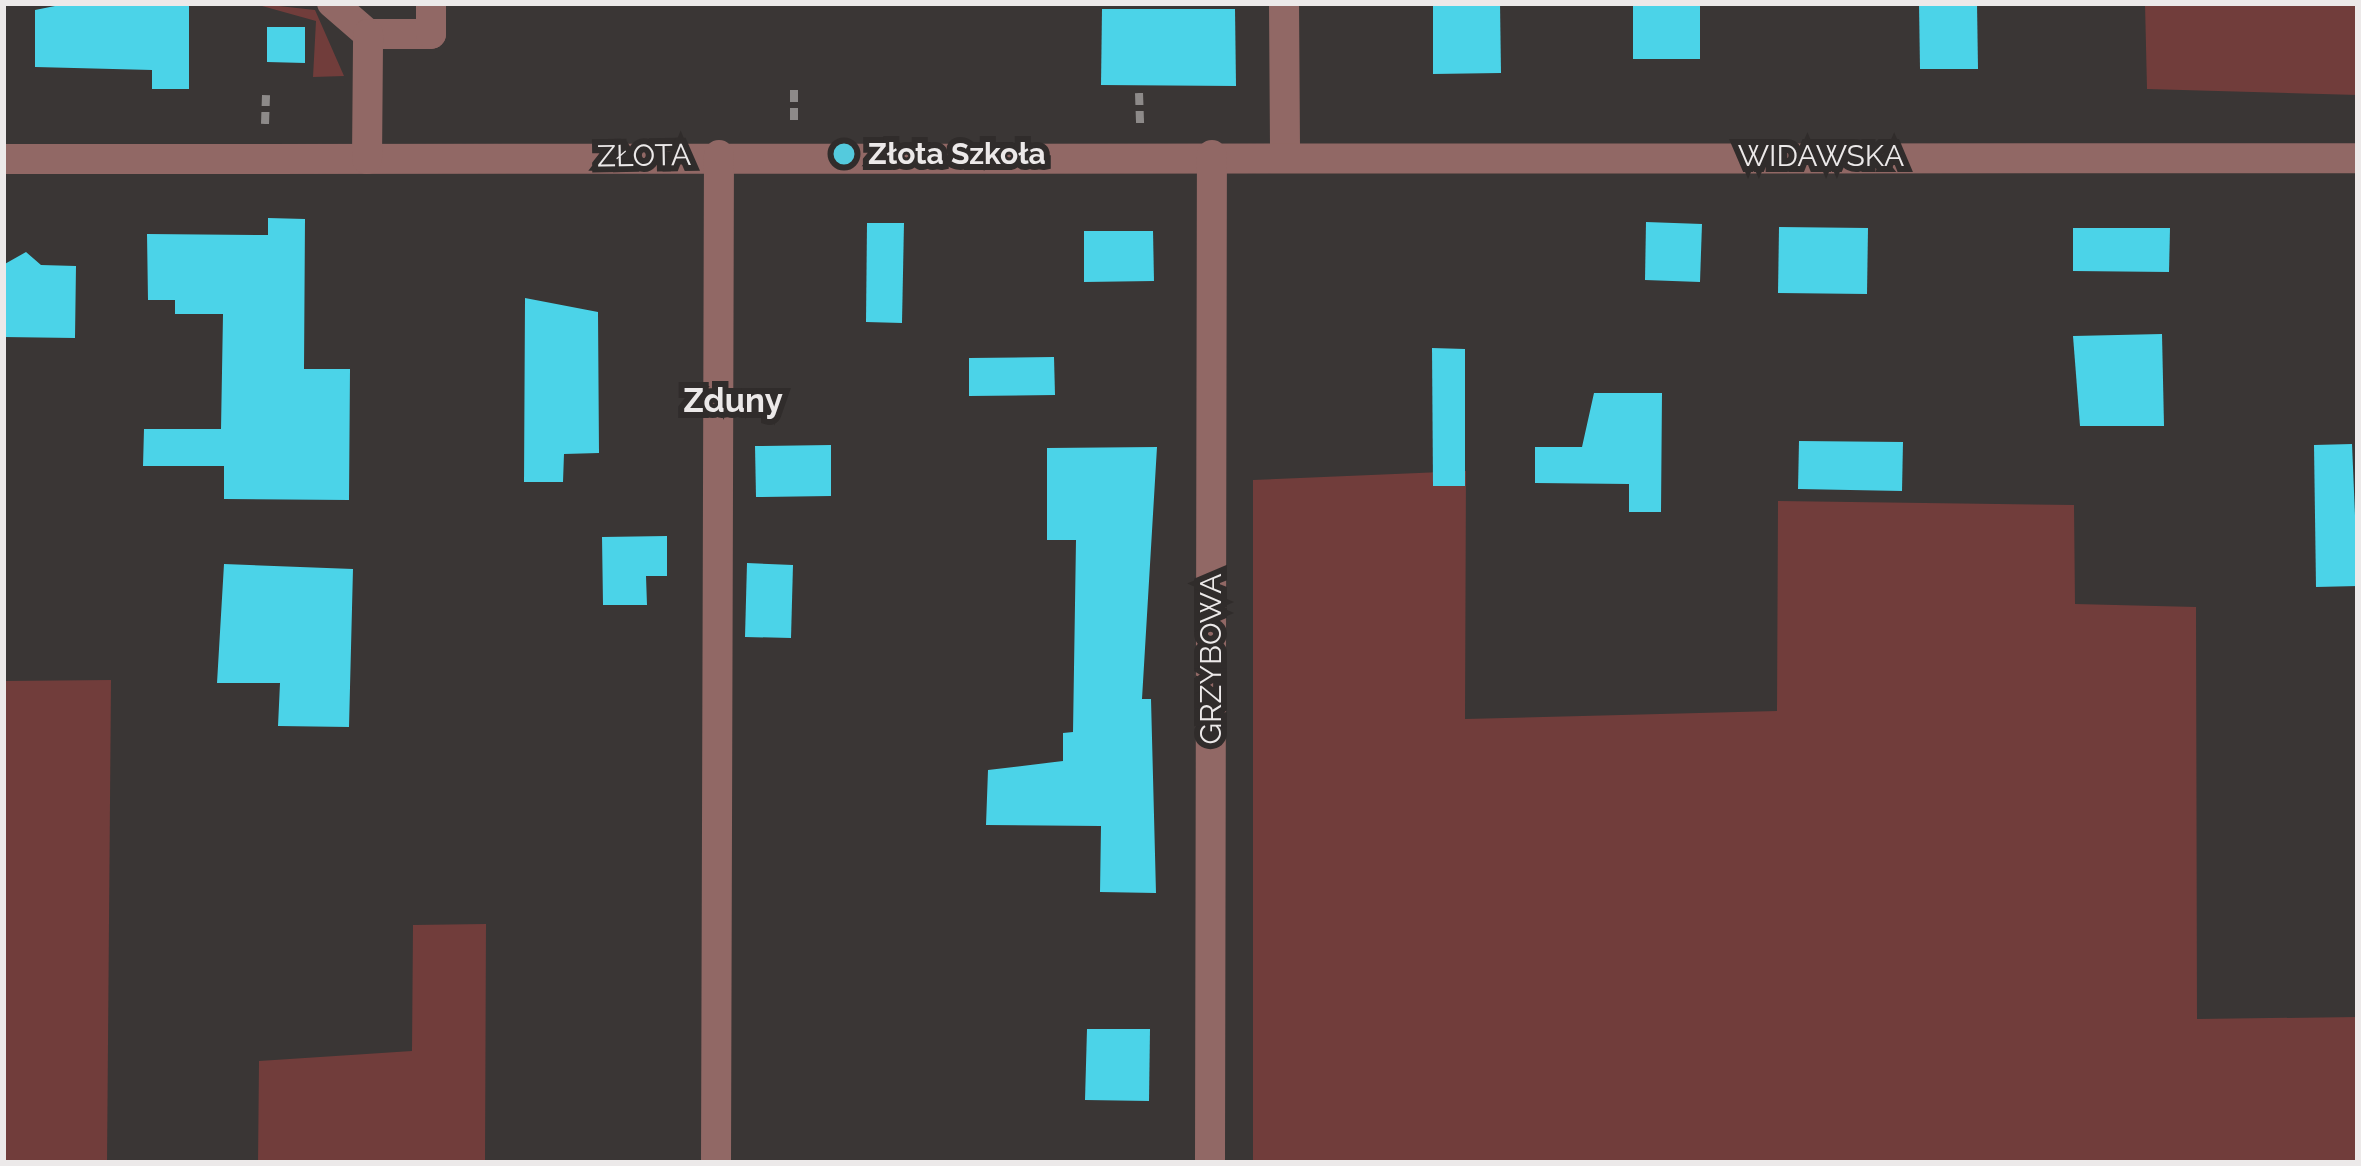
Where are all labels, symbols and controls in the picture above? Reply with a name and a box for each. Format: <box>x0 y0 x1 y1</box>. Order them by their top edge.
place label: Złota Szkoła <box>868 136 1046 172</box>
street label: ZŁOTA <box>597 137 691 175</box>
street label: WIDAWSKA <box>1738 138 1904 174</box>
marker: Złota Szkoła <box>831 141 857 167</box>
district label: Zduny <box>683 381 783 421</box>
street label: GRZYBOWA <box>1193 573 1229 745</box>

